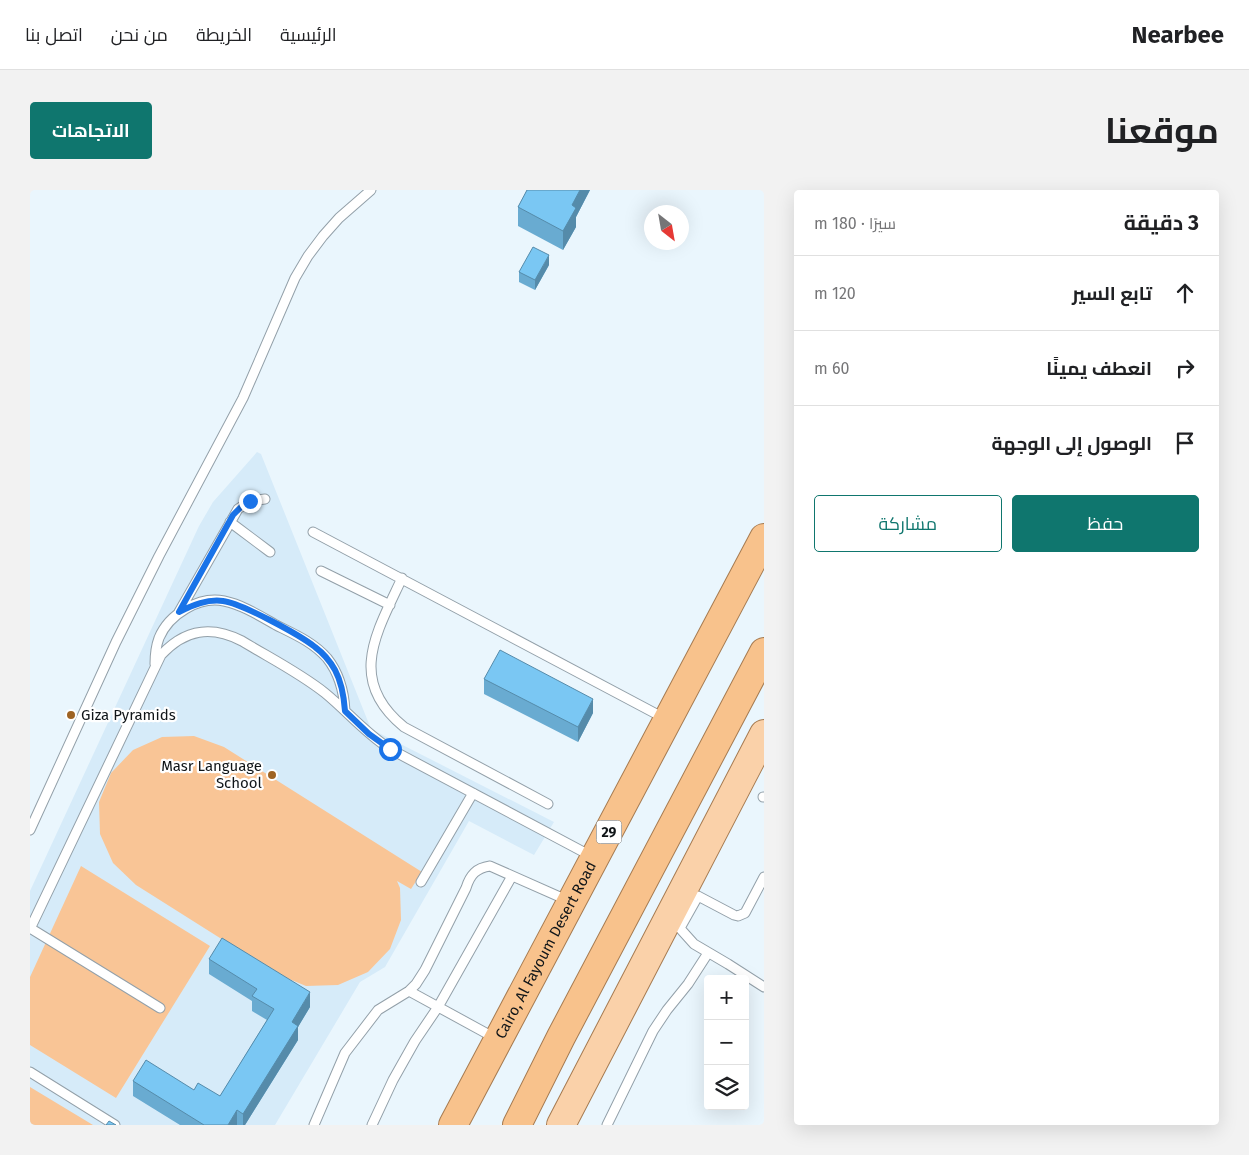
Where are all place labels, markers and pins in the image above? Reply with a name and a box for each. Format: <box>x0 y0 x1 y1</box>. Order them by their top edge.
place label: Giza Pyramids <box>81 706 176 724</box>
marker: Giza Pyramids <box>65 709 77 721</box>
place label: Masr Language School <box>161 757 263 792</box>
marker: Masr Language School <box>266 769 278 781</box>

